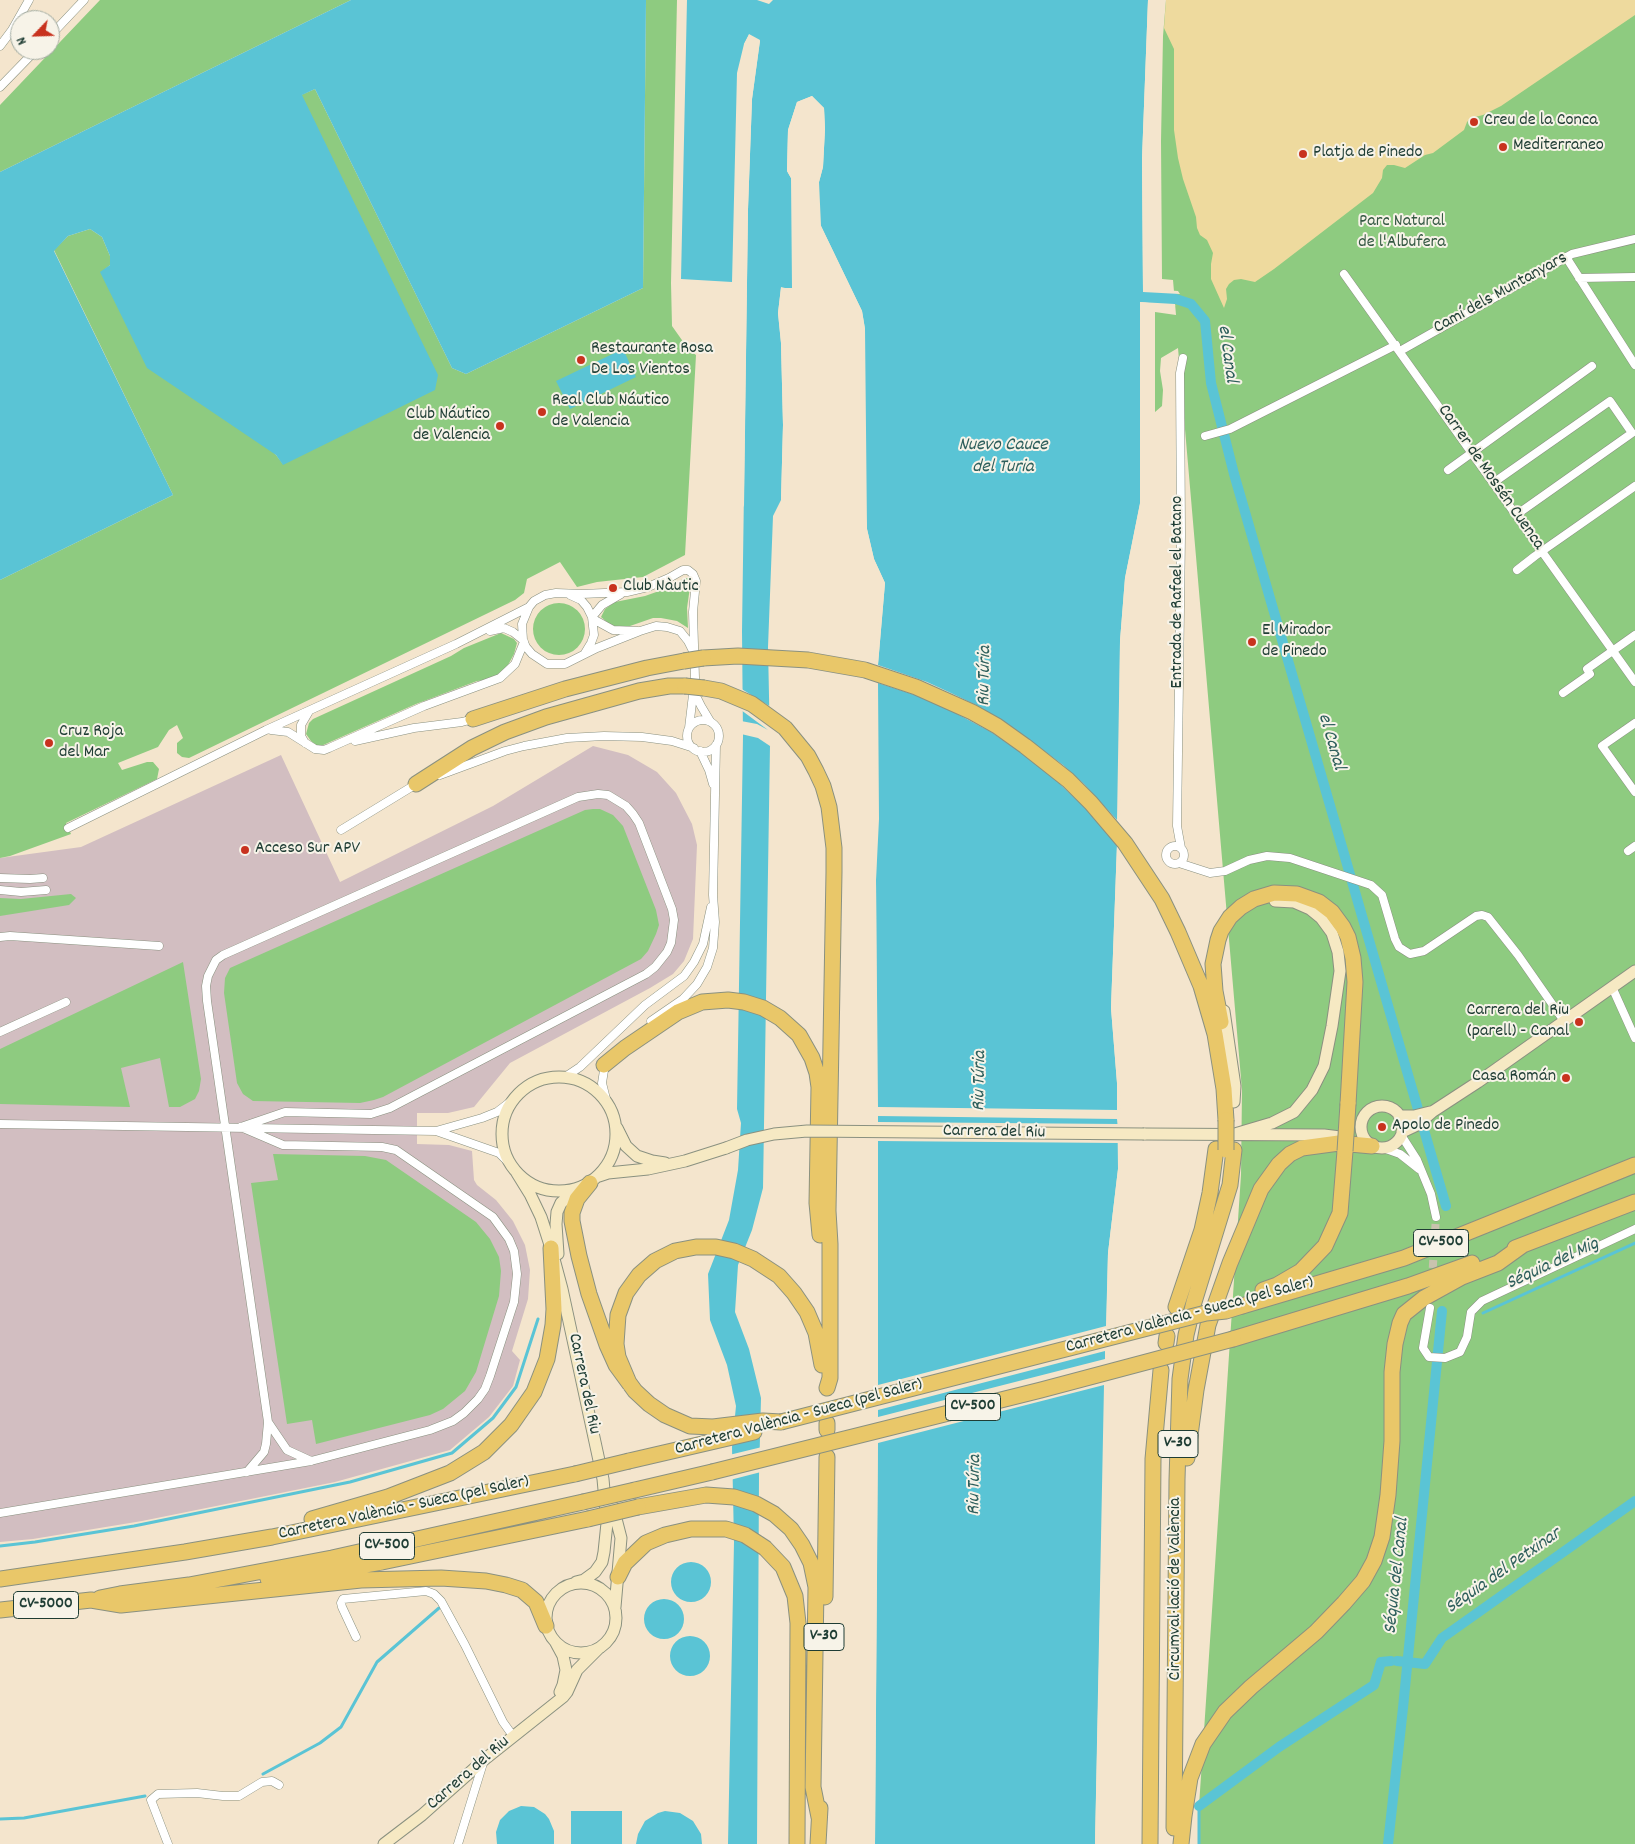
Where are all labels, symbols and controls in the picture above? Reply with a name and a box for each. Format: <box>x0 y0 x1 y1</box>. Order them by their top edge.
north arrow <box>10 10 60 60</box>
text: N <box>12 33 33 48</box>
place label: Creu de la Conca <box>1484 111 1598 133</box>
marker: Creu de la Conca <box>1468 116 1480 128</box>
place label: Mediterraneo <box>1513 136 1604 158</box>
marker: Mediterraneo <box>1497 141 1509 153</box>
place label: Platja de Pinedo <box>1313 143 1422 165</box>
marker: Platja de Pinedo <box>1297 148 1309 160</box>
park label: Parc Natural de l'Albufera <box>1358 212 1446 254</box>
street label: Camí dels Muntanyars <box>1430 248 1572 340</box>
water label: el Canal <box>1211 324 1241 384</box>
place label: Restaurante Rosa De Los Vientos <box>591 339 713 382</box>
marker: Restaurante Rosa De Los Vientos <box>575 354 587 366</box>
place label: Real Club Náutico de Valencia <box>552 391 669 434</box>
street label: Carrer de Mossén Cuenca <box>1432 401 1548 555</box>
place label: Club Náutico de Valencia <box>406 405 490 448</box>
marker: Real Club Náutico de Valencia <box>536 406 548 418</box>
marker: Club Náutico de Valencia <box>494 420 506 432</box>
water label: Nuevo Cauce del Turia <box>958 435 1048 479</box>
street label: Entrada de Rafael el Batano <box>1168 496 1190 688</box>
place label: Club Nàutic <box>623 577 699 599</box>
marker: Club Nàutic <box>607 582 619 594</box>
place label: El Mirador de Pinedo <box>1262 621 1331 664</box>
marker: El Mirador de Pinedo <box>1246 636 1258 648</box>
water label: Riu Túria <box>974 646 998 706</box>
water label: el Canal <box>1311 711 1349 773</box>
place label: Cruz Roja del Mar <box>59 722 123 764</box>
marker: Cruz Roja del Mar <box>43 737 55 749</box>
place label: Acceso Sur APV <box>255 839 360 861</box>
marker: Acceso Sur APV <box>239 844 251 856</box>
place label: Carrera del Riu (parell) - Canal <box>1467 1001 1569 1044</box>
marker: Carrera del Riu (parell) - Canal <box>1573 1016 1585 1028</box>
water label: Riu Túria <box>969 1051 993 1111</box>
place label: Casa Román <box>1472 1067 1556 1089</box>
marker: Casa Román <box>1560 1072 1572 1084</box>
place label: Apolo de Pinedo <box>1392 1116 1499 1138</box>
street label: Carrera del Riu <box>943 1121 1045 1145</box>
marker: Apolo de Pinedo <box>1376 1121 1388 1133</box>
road number: CV-500 <box>1414 1230 1468 1256</box>
water label: Séquia del Mig <box>1503 1234 1603 1296</box>
street label: Carretera València - Sueca (pel Saler) <box>1064 1272 1316 1360</box>
street label: Carrera del Riu <box>562 1332 604 1436</box>
street label: Carretera València - Sueca (pel Saler) <box>673 1374 925 1462</box>
road number: CV-500 <box>946 1394 1000 1420</box>
road number: V-30 <box>1158 1430 1198 1458</box>
water label: Riu Túria <box>964 1455 988 1515</box>
street label: Carretera València - Sueca (pel Saler) <box>277 1472 531 1546</box>
street label: Circumval·lació de València <box>1166 1498 1188 1680</box>
water label: Séquia del Canal <box>1381 1517 1415 1635</box>
water label: Séquia del Petxinar <box>1442 1524 1566 1620</box>
road number: CV-500 <box>360 1532 414 1560</box>
road number: CV-5000 <box>13 1592 78 1618</box>
road number: V-30 <box>804 1624 844 1650</box>
street label: Carrera del Riu <box>423 1732 515 1816</box>

